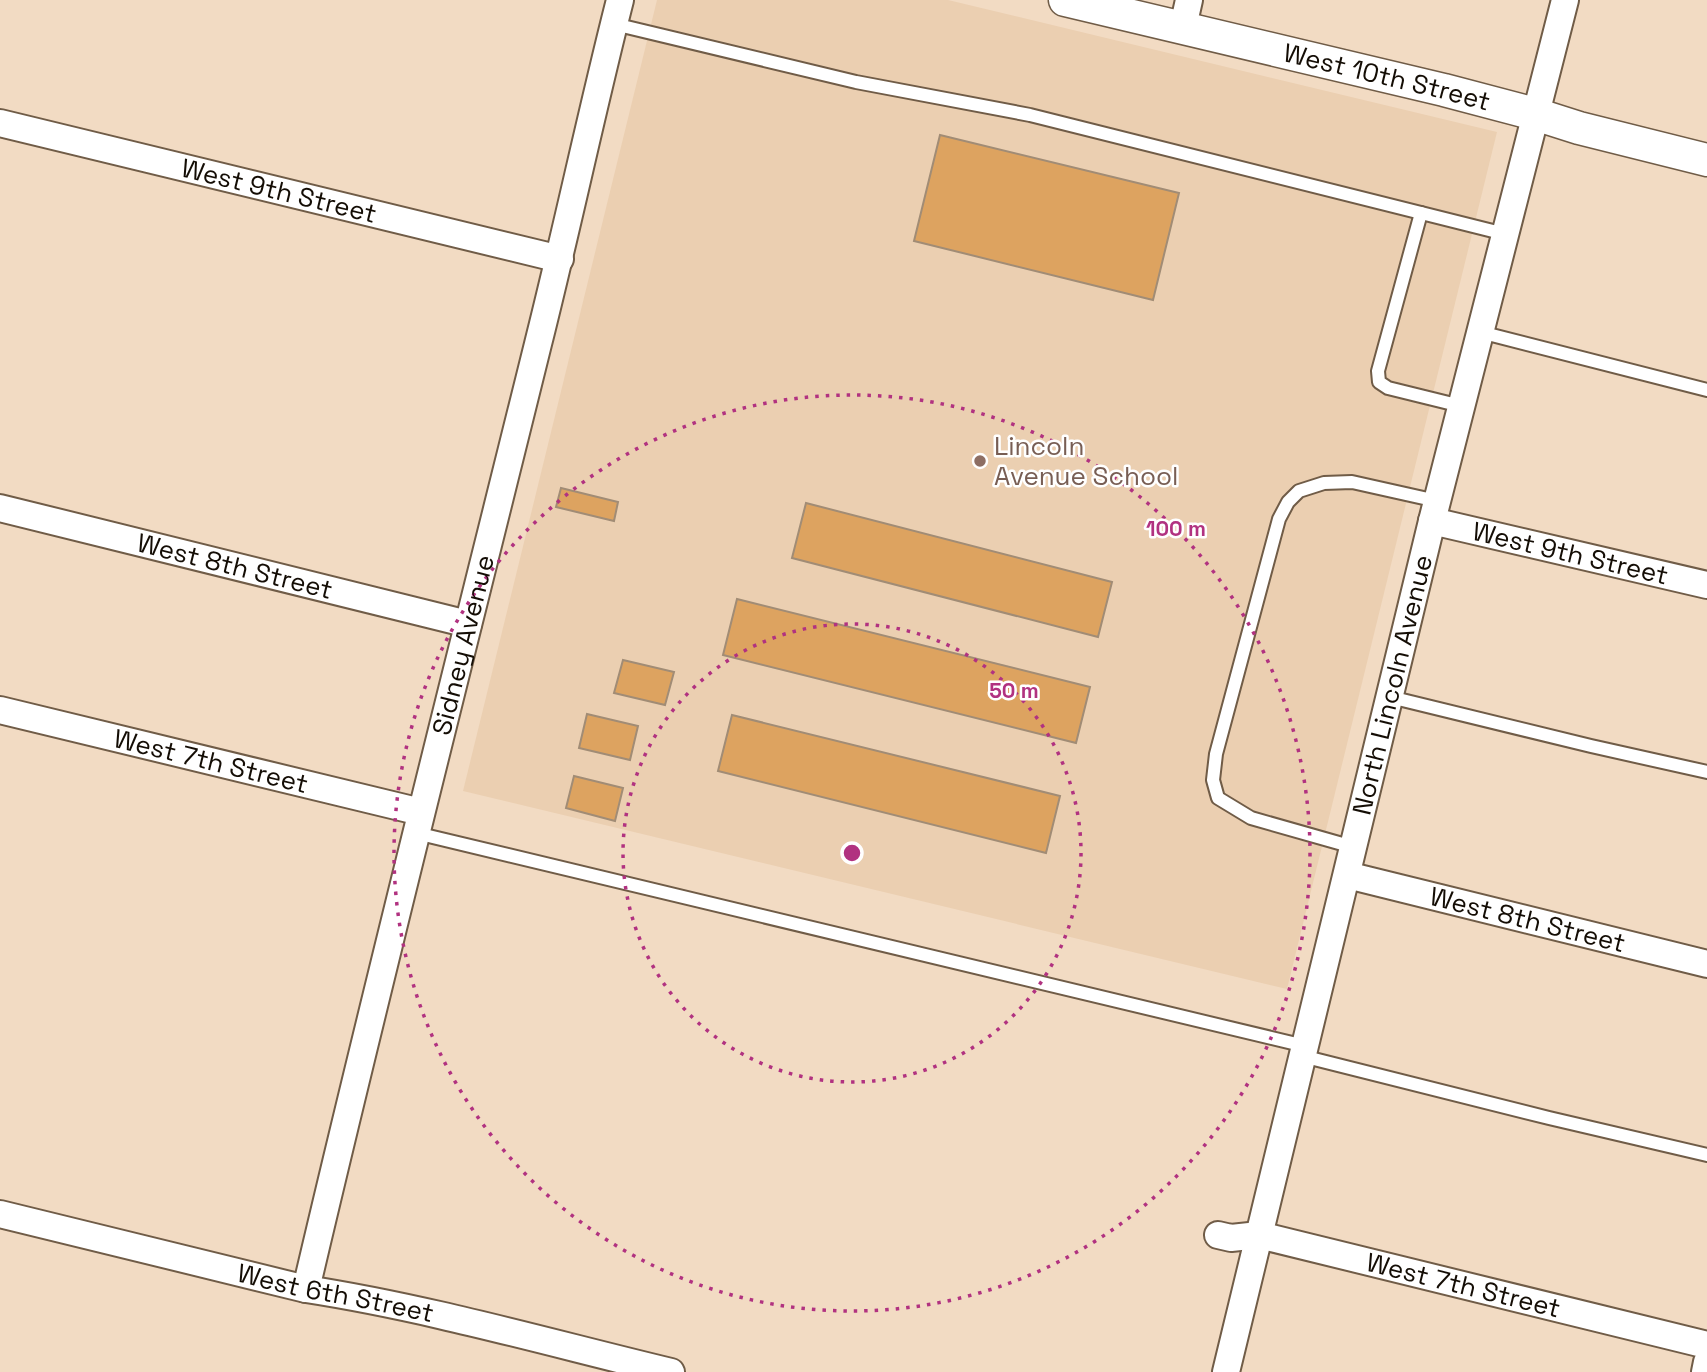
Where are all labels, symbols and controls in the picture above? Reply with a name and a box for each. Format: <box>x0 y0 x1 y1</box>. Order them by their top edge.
street label: West 10th Street <box>1280 35 1494 118</box>
street label: West 9th Street <box>178 151 380 231</box>
place label: Lincoln Avenue School <box>994 429 1178 493</box>
marker: Lincoln Avenue School <box>972 453 988 469</box>
street label: West 9th Street <box>1469 514 1672 592</box>
text: 100 m <box>1146 515 1206 542</box>
street label: West 8th Street <box>134 526 336 607</box>
street label: Sidney Avenue <box>424 551 502 739</box>
street label: North Lincoln Avenue <box>1344 551 1440 818</box>
text: 50 m <box>989 677 1039 704</box>
street label: West 7th Street <box>110 721 311 801</box>
centre of rings <box>840 841 864 865</box>
street label: West 8th Street <box>1426 879 1629 960</box>
street label: West 7th Street <box>1363 1245 1564 1325</box>
street label: West 6th Street <box>234 1256 437 1330</box>

